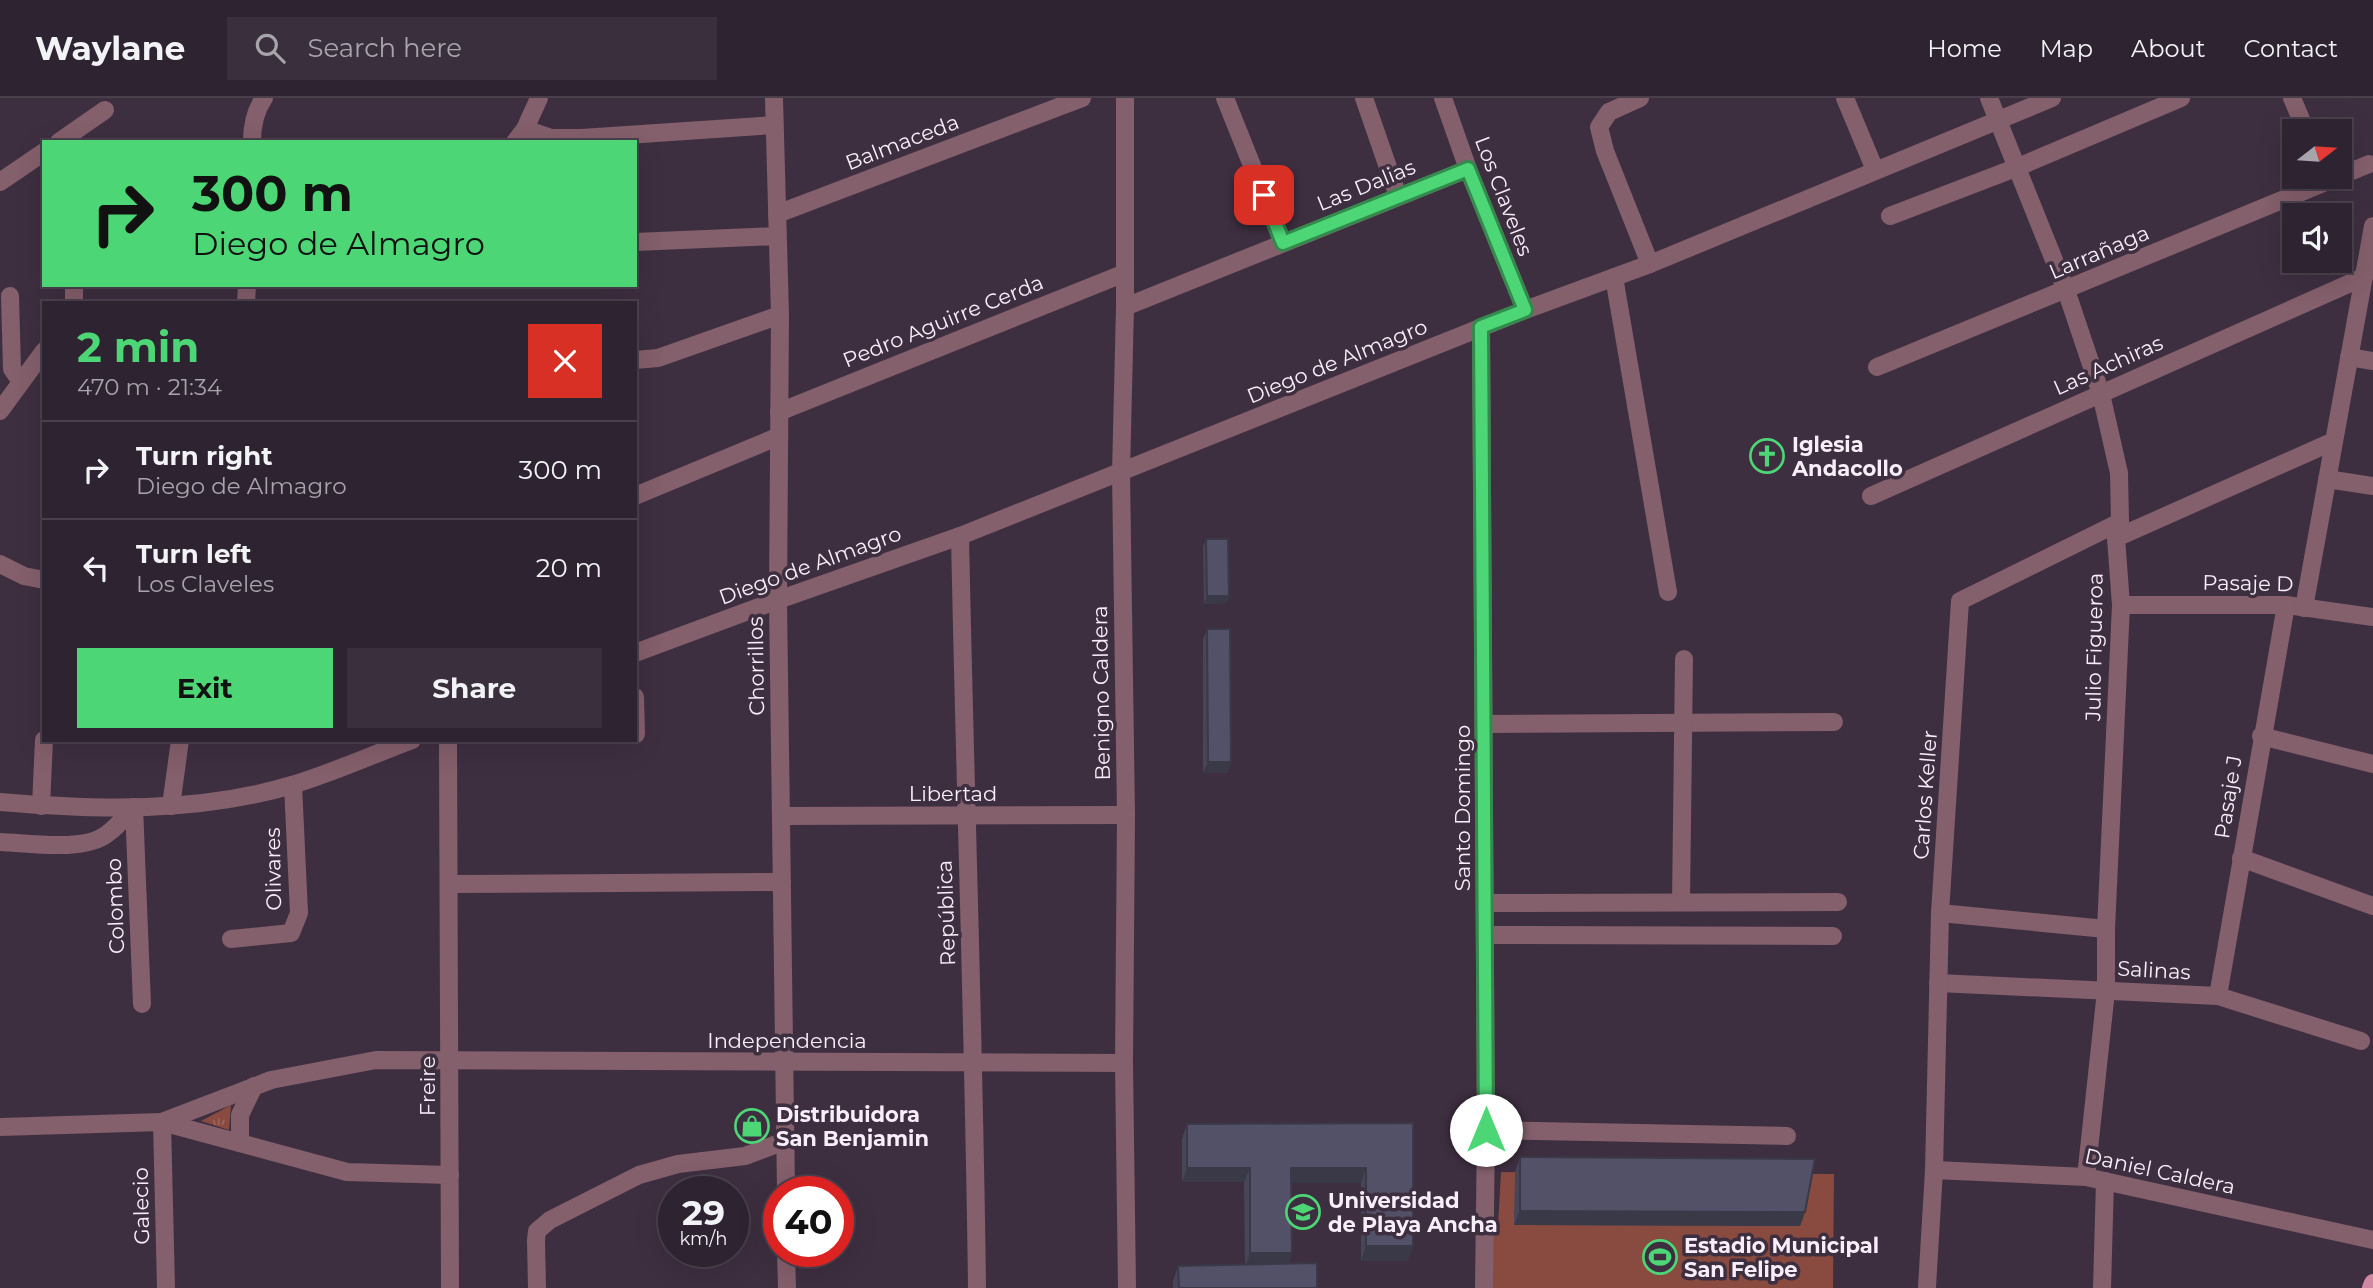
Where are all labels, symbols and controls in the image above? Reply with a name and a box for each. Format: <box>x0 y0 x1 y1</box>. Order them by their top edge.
search box <box>227 17 717 80</box>
text: Waylane <box>35 28 185 68</box>
icon: search <box>251 29 289 67</box>
text: Search here <box>307 32 462 64</box>
text: Home <box>1927 34 2002 63</box>
text: Map <box>2040 34 2093 63</box>
text: About <box>2131 34 2205 63</box>
text: Contact <box>2243 34 2338 63</box>
street label: Balmaceda <box>842 109 962 175</box>
north arrow <box>2282 119 2352 189</box>
map controls <box>2282 119 2352 273</box>
street label: Los Claveles <box>1470 133 1538 259</box>
street label: Las Dalias <box>1313 154 1419 216</box>
text: 300 m <box>192 164 353 223</box>
pin <box>1234 165 1294 225</box>
icon: right <box>77 168 168 259</box>
icon: arrive <box>1245 176 1283 214</box>
button: sound <box>2282 203 2352 273</box>
street label: Larrañaga <box>2045 220 2153 284</box>
text: Diego de Almagro <box>192 224 485 263</box>
street label: Pedro Aguirre Cerda <box>839 269 1047 373</box>
street label: Diego de Almagro <box>1243 313 1431 409</box>
text: 2 min <box>77 321 199 373</box>
button: close <box>528 324 602 398</box>
street label: Las Achiras <box>2049 330 2167 400</box>
text: 470 m · 21:34 <box>77 373 222 401</box>
place label: Iglesia Andacollo <box>1791 432 1903 481</box>
church icon: Iglesia Andacollo <box>1748 437 1786 475</box>
text: Turn right <box>136 440 272 472</box>
icon: right <box>77 451 115 489</box>
text: 300 m <box>519 454 602 486</box>
text: Diego de Almagro <box>136 472 347 500</box>
street label: Diego de Almagro <box>715 520 905 610</box>
text: Turn left <box>136 538 252 570</box>
icon: left <box>77 549 115 587</box>
text: 20 m <box>536 552 602 584</box>
text: Los Claveles <box>136 570 274 598</box>
street label: Pasaje D <box>2202 570 2294 596</box>
street label: Julio Figueroa <box>2080 573 2108 722</box>
street label: Benigno Caldera <box>1087 605 1115 781</box>
street label: Chorrillos <box>743 616 769 716</box>
button: Exit <box>77 648 333 728</box>
button: Share <box>347 648 602 728</box>
street label: Santo Domingo <box>1450 725 1475 891</box>
street label: Carlos Keller <box>1908 730 1942 860</box>
street label: Pasaje J <box>2209 753 2247 841</box>
street label: Libertad <box>909 781 997 806</box>
street label: Olivares <box>260 827 286 911</box>
street label: Colombo <box>101 858 129 954</box>
street label: República <box>932 860 960 966</box>
street label: Salinas <box>2117 956 2191 984</box>
street label: Independencia <box>707 1028 867 1053</box>
street label: Freire <box>415 1056 440 1116</box>
position arrow <box>1449 1093 1523 1167</box>
place label: Distribuidora San Benjamin <box>776 1102 929 1151</box>
shop icon: Distribuidora San Benjamin <box>733 1107 771 1145</box>
street label: Daniel Caldera <box>2083 1143 2237 1199</box>
street label: Galecio <box>128 1167 154 1245</box>
speed limit sign: 40 <box>763 1176 854 1267</box>
place label: Universidad de Playa Ancha <box>1328 1188 1498 1237</box>
text: 29 <box>682 1191 725 1234</box>
school or university icon: Universidad de Playa Ancha <box>1284 1193 1322 1231</box>
text: km/h <box>679 1228 728 1250</box>
place label: Estadio Municipal San Felipe <box>1684 1233 1879 1282</box>
sports icon: Estadio Municipal San Felipe <box>1641 1238 1679 1276</box>

